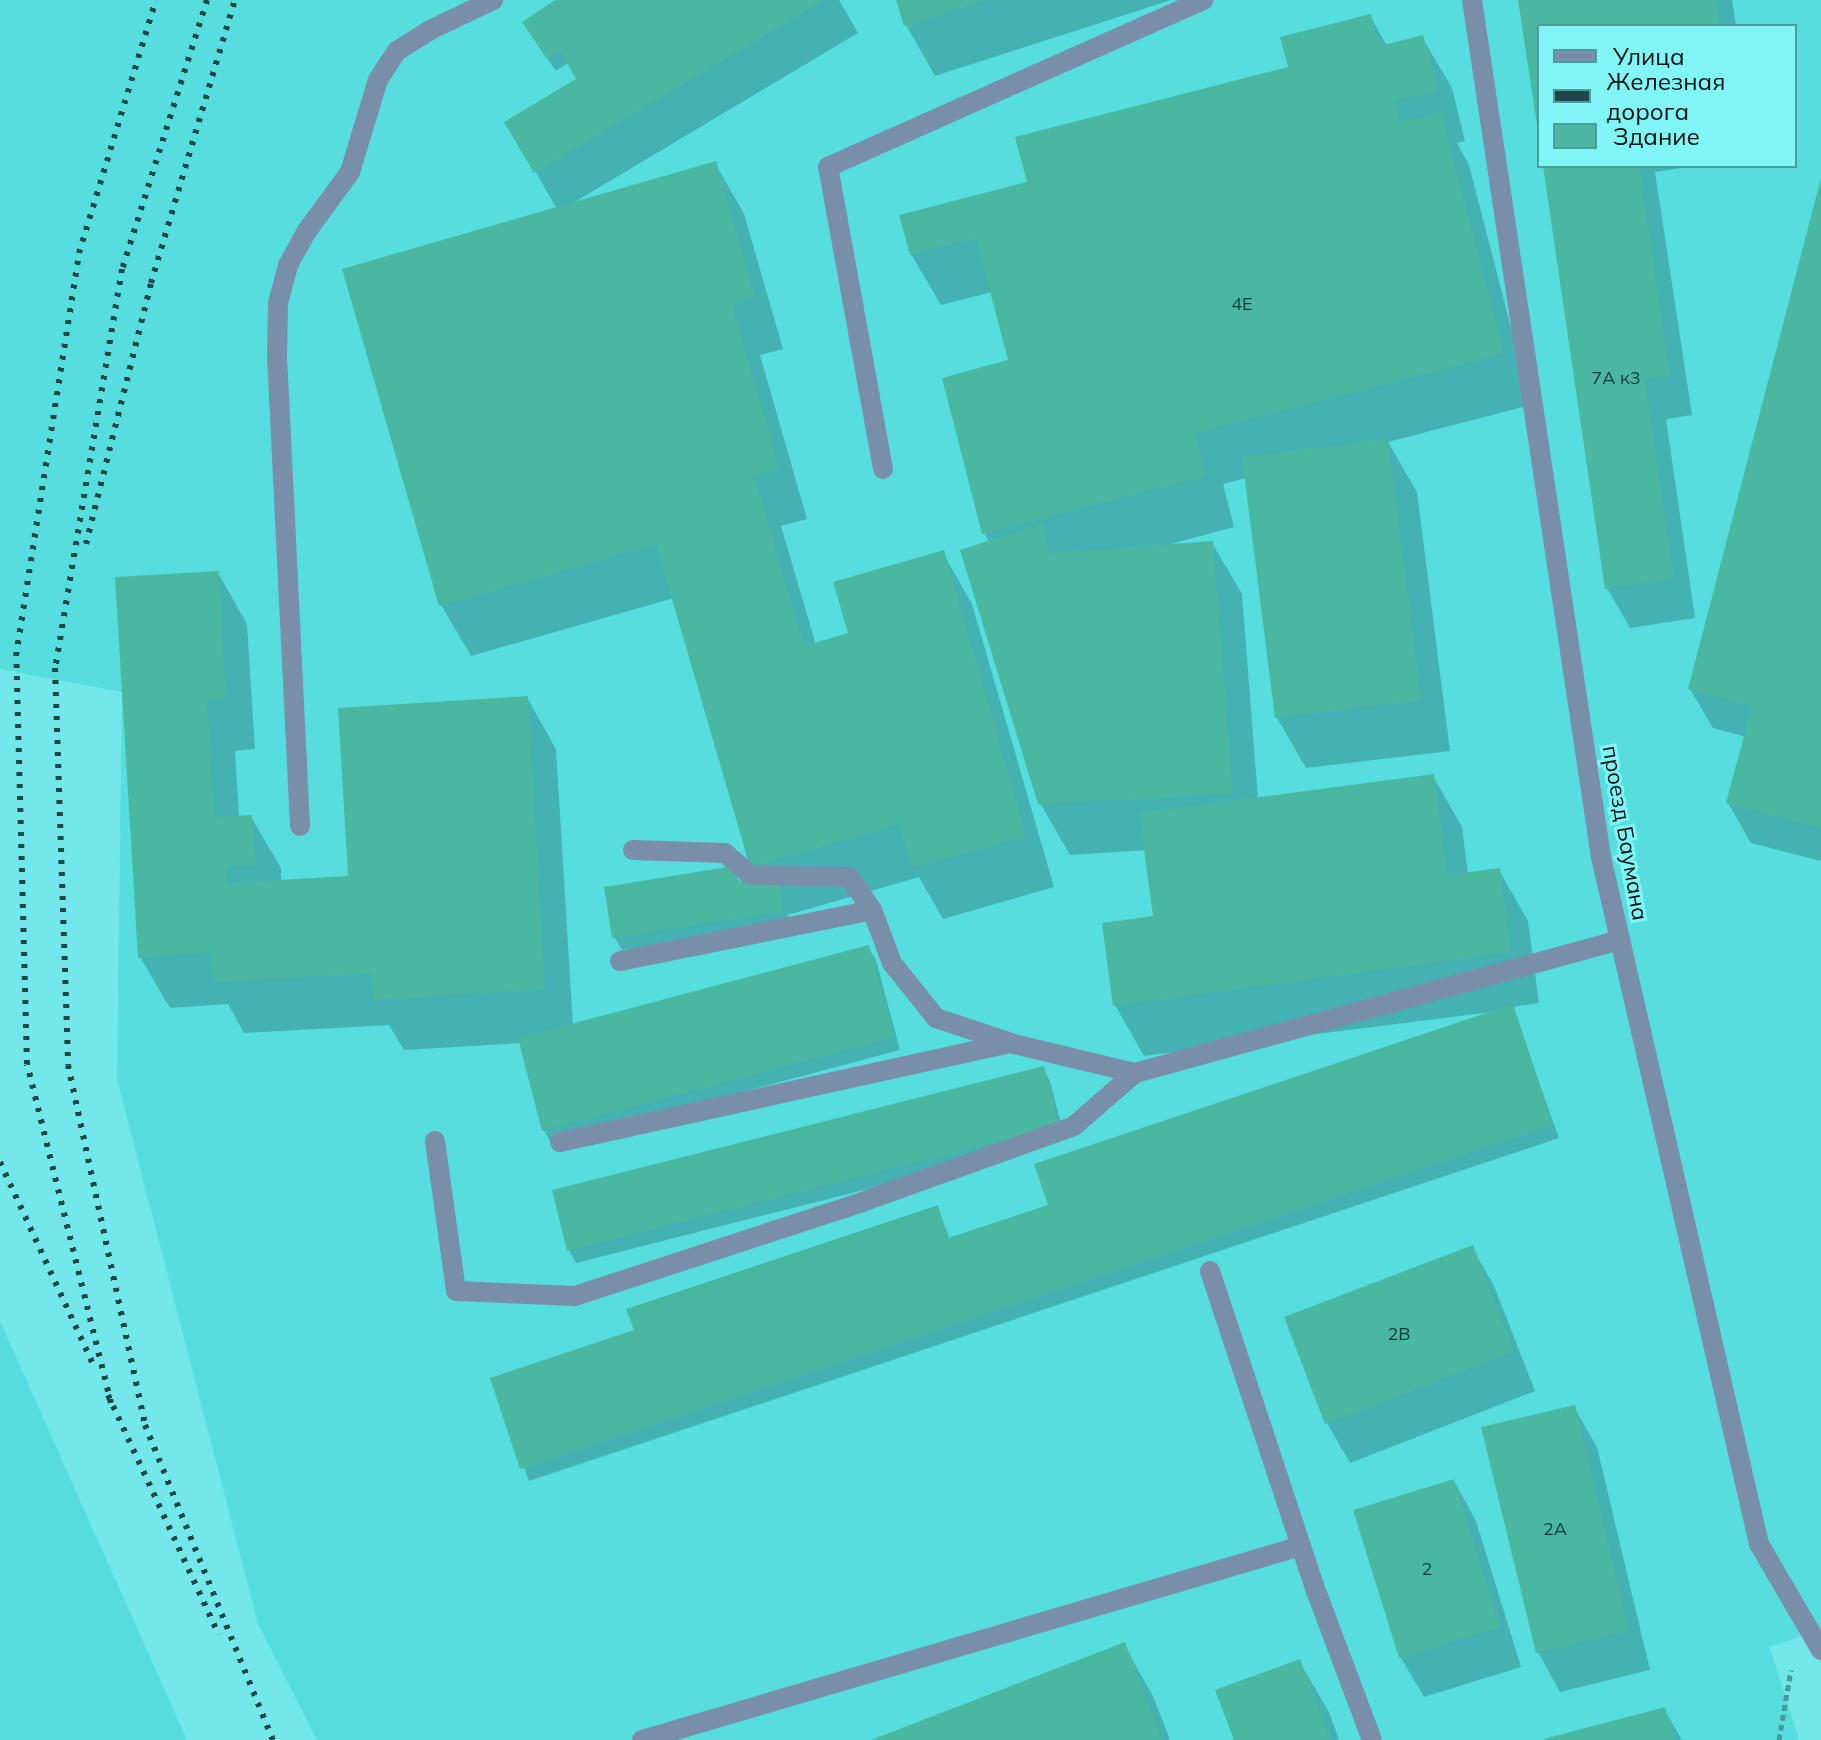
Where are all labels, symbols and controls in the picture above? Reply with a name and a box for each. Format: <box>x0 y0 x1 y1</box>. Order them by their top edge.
legend <box>1537 24 1797 168</box>
text: Улица <box>1613 41 1685 71</box>
text: Железная дорога <box>1607 66 1725 126</box>
text: Здание <box>1613 121 1700 151</box>
house number: 4E <box>1231 293 1253 315</box>
house number: 7А к3 <box>1591 367 1641 389</box>
street label: проезд Баумана <box>1597 744 1653 922</box>
house number: 2B <box>1387 1323 1411 1345</box>
house number: 2A <box>1543 1518 1567 1540</box>
house number: 2 <box>1422 1558 1432 1580</box>

